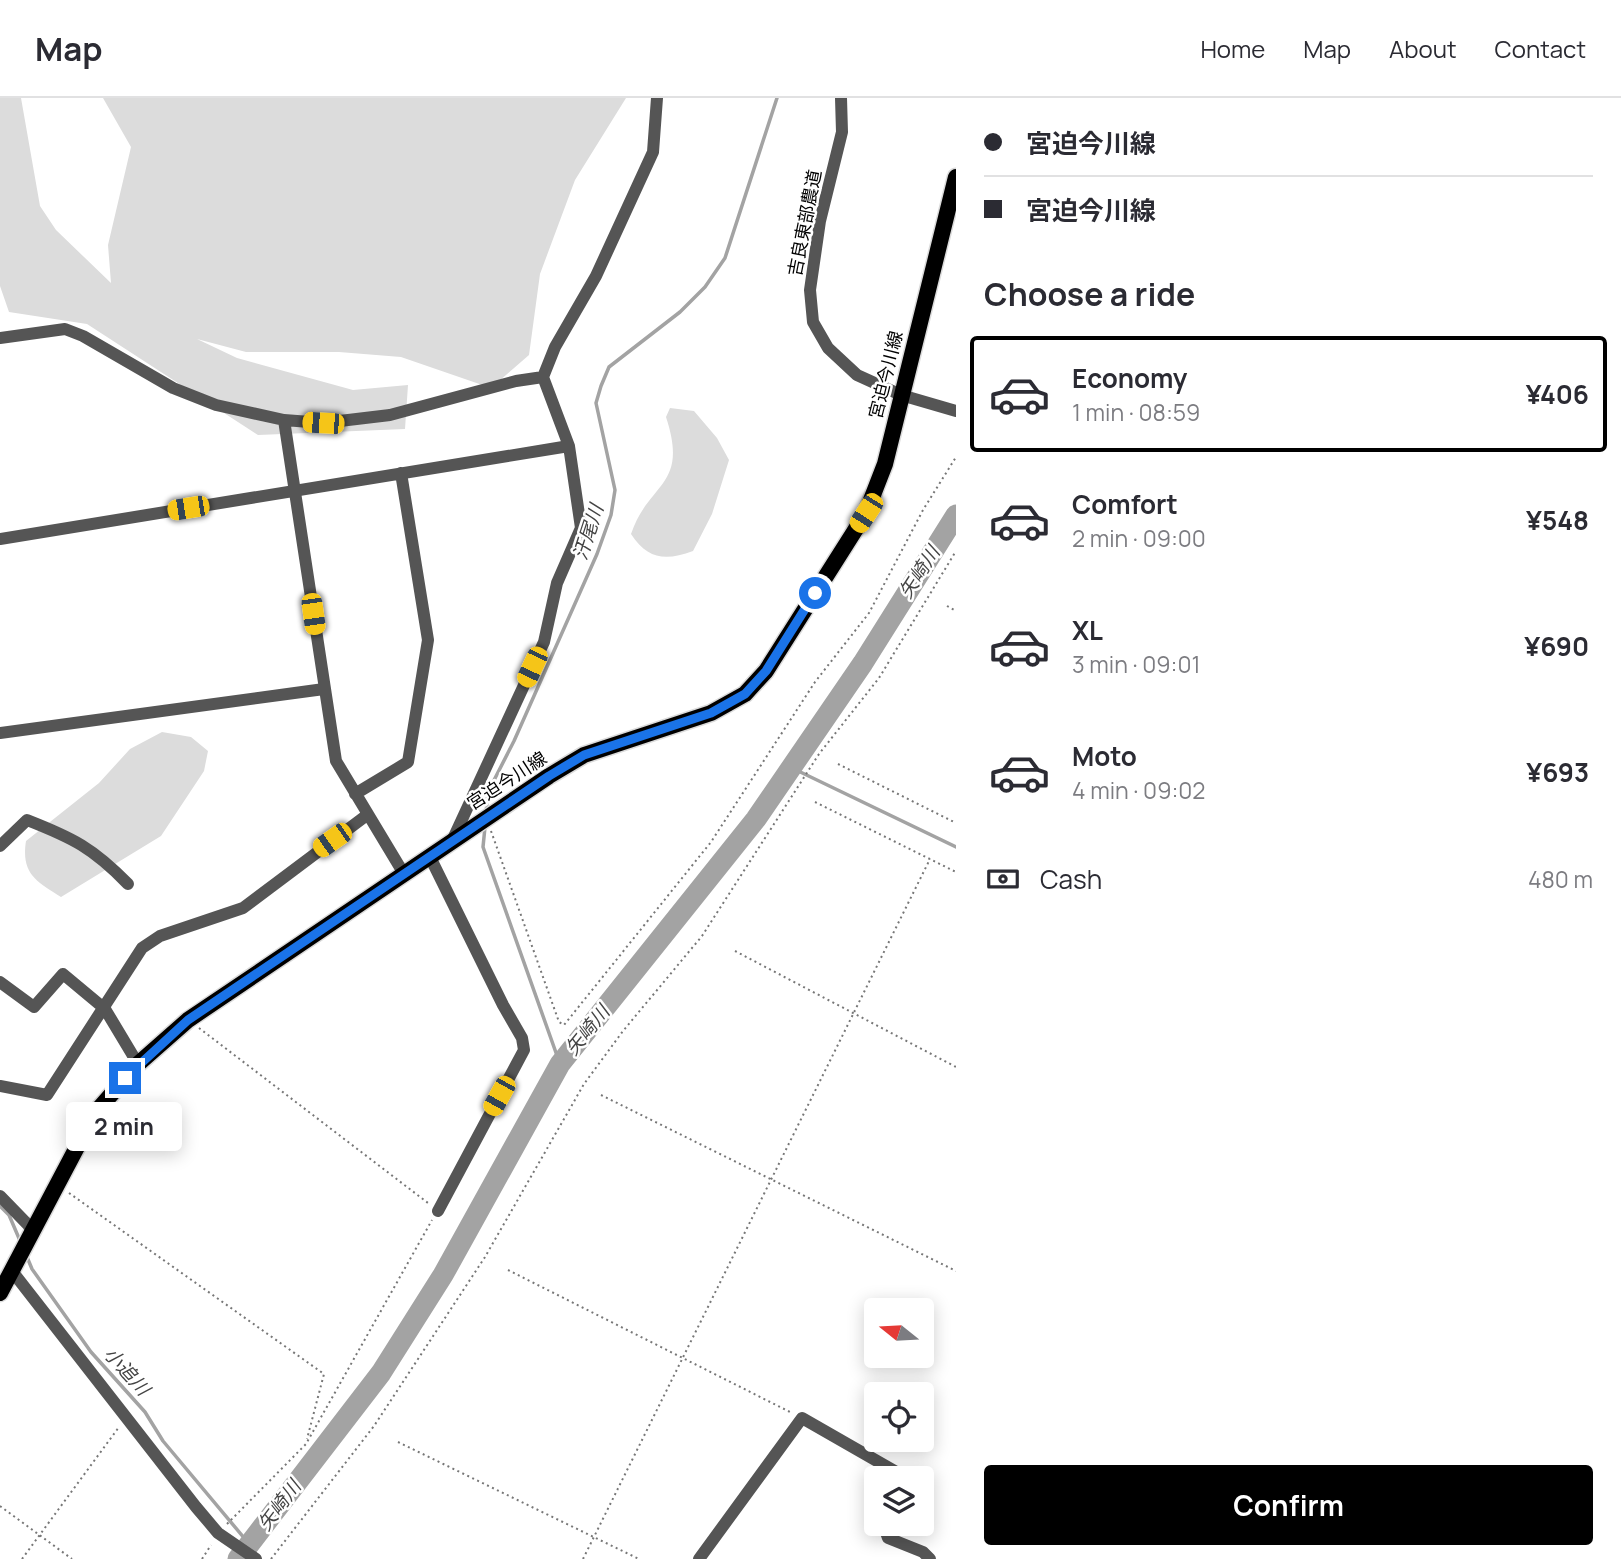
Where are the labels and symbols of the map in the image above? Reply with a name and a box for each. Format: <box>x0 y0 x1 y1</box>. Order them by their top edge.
street label: 吉良東部農道 <box>782 168 826 278</box>
street label: 宮迫今川線 <box>862 328 908 421</box>
car <box>302 411 345 435</box>
car <box>846 490 887 536</box>
car <box>166 494 211 522</box>
water label: 汗尾川 <box>567 499 610 563</box>
water label: 矢崎川 <box>893 539 947 603</box>
route start <box>799 577 831 609</box>
car <box>300 592 327 636</box>
car <box>514 644 551 690</box>
street label: 宮迫今川線 <box>462 746 551 815</box>
car <box>309 819 356 861</box>
water label: 矢崎川 <box>559 998 616 1060</box>
route end <box>109 1062 141 1094</box>
car <box>480 1073 519 1119</box>
callout: 2 min <box>67 1102 183 1152</box>
north arrow <box>864 1298 934 1368</box>
water label: 小追川 <box>98 1341 157 1402</box>
water label: 矢崎川 <box>251 1473 308 1536</box>

